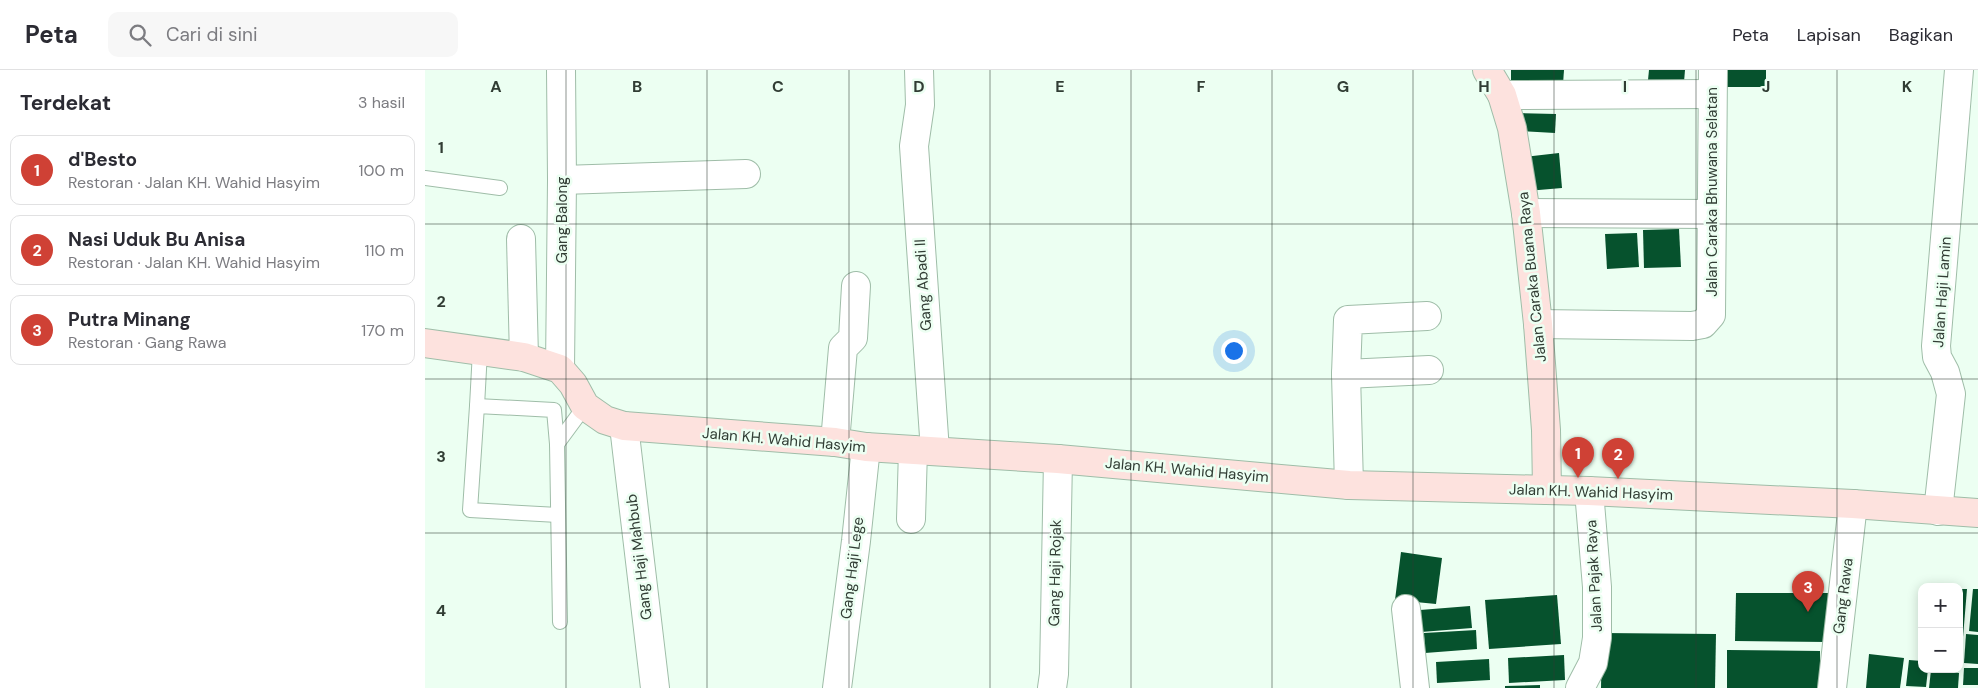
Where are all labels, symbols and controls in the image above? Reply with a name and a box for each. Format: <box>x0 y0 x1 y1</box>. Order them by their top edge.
search box <box>108 12 458 57</box>
text: Peta <box>25 19 78 50</box>
icon: search <box>126 21 154 49</box>
text: Cari di sini <box>166 22 258 47</box>
text: Peta <box>1732 23 1769 47</box>
text: Lapisan <box>1797 23 1861 47</box>
text: Bagikan <box>1889 23 1953 47</box>
text: A <box>490 76 502 97</box>
text: B <box>632 76 642 97</box>
text: C <box>772 76 784 97</box>
text: D <box>913 76 925 97</box>
text: E <box>1055 76 1065 97</box>
text: F <box>1197 76 1206 97</box>
text: G <box>1337 76 1349 97</box>
text: H <box>1478 76 1490 97</box>
text: I <box>1623 76 1627 97</box>
text: J <box>1762 76 1770 97</box>
text: K <box>1902 76 1913 97</box>
street label: Jalan Caraka Bhuwana Selatan <box>1702 87 1722 297</box>
text: Terdekat <box>20 89 111 117</box>
text: 3 hasil <box>358 92 405 113</box>
text: 1 <box>438 137 444 158</box>
text: d'Besto <box>68 147 137 172</box>
text: 1 <box>34 160 40 181</box>
text: 100 m <box>359 160 404 181</box>
text: Restoran · Jalan KH. Wahid Hasyim <box>68 172 320 193</box>
street label: Gang Balong <box>552 177 572 263</box>
street label: Jalan Caraka Buana Raya <box>1513 191 1551 363</box>
text: Nasi Uduk Bu Anisa <box>68 227 245 252</box>
street label: Jalan Haji Lamin <box>1928 236 1956 348</box>
street label: Gang Abadi II <box>910 238 936 332</box>
text: 2 <box>32 240 42 261</box>
text: 110 m <box>365 240 404 261</box>
text: Restoran · Jalan KH. Wahid Hasyim <box>68 252 320 273</box>
text: 2 <box>436 291 446 312</box>
text: Putra Minang <box>68 307 191 332</box>
text: 3 <box>32 320 42 341</box>
text: 170 m <box>361 320 404 341</box>
text: Restoran · Gang Rawa <box>68 332 226 353</box>
your location <box>1221 338 1247 364</box>
street label: Jalan KH. Wahid Hasyim <box>701 423 867 457</box>
pin: 1 <box>1562 437 1594 478</box>
pin: 2 <box>1602 438 1634 479</box>
text: 3 <box>436 446 446 467</box>
street label: Jalan KH. Wahid Hasyim <box>1104 453 1270 487</box>
street label: Jalan KH. Wahid Hasyim <box>1509 479 1673 505</box>
street label: Gang Haji Mahbub <box>621 493 657 621</box>
street label: Gang Haji Lege <box>836 516 868 620</box>
street label: Gang Haji Rojak <box>1044 519 1066 627</box>
street label: Jalan Pajak Raya <box>1581 519 1607 633</box>
street label: Gang Rawa <box>1828 557 1858 635</box>
pin: 3 <box>1792 571 1824 612</box>
map controls <box>1918 583 1963 673</box>
button: + <box>1918 583 1963 628</box>
text: 4 <box>436 600 446 621</box>
button: − <box>1918 628 1963 673</box>

